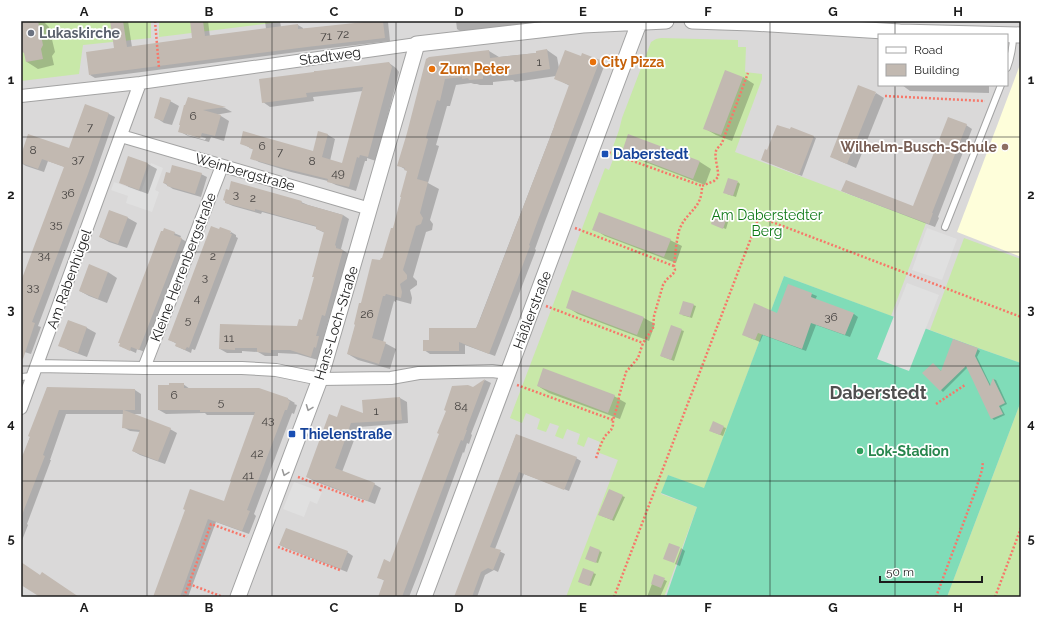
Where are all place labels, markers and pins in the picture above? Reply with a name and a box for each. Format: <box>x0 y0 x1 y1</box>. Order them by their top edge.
place label: Lukaskirche <box>39 25 121 41</box>
marker: Lukaskirche <box>26 28 36 38</box>
place label: City Pizza <box>601 54 664 70</box>
marker: City Pizza <box>588 57 598 67</box>
place label: Zum Peter <box>440 61 510 77</box>
marker: Zum Peter <box>427 64 437 74</box>
place label: Wilhelm-Busch-Schule <box>840 139 998 155</box>
marker: Wilhelm-Busch-Schule <box>1000 142 1010 152</box>
place label: Daberstedt <box>613 146 689 162</box>
marker: Daberstedt <box>600 149 610 159</box>
place label: Thielenstraße <box>300 426 393 442</box>
marker: Thielenstraße <box>287 429 297 439</box>
place label: Lok-Stadion <box>868 443 949 459</box>
marker: Lok-Stadion <box>855 446 865 456</box>

